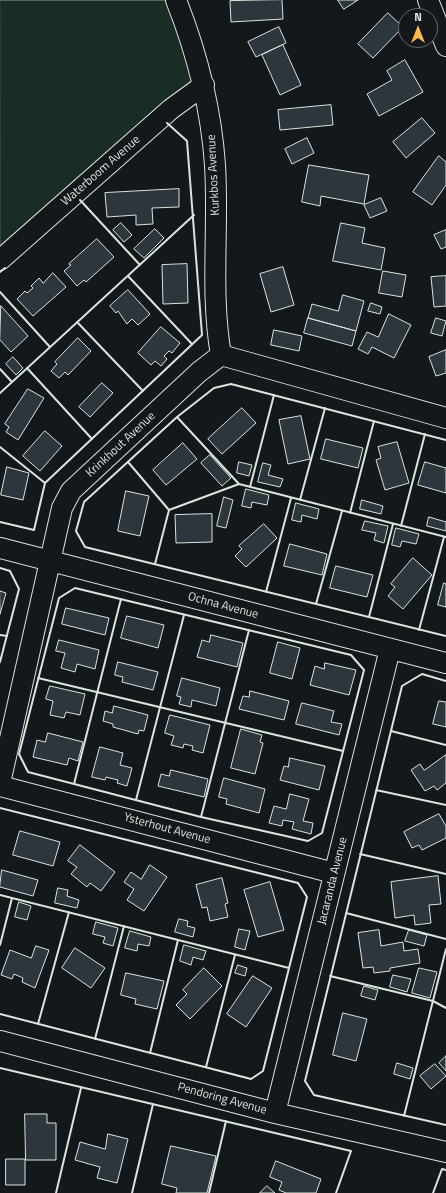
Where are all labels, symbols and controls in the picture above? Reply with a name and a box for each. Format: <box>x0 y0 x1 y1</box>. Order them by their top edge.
north arrow <box>398 8 438 48</box>
text: N <box>414 9 422 25</box>
street label: Waterboom Avenue <box>59 133 143 209</box>
street label: Kurkbos Avenue <box>205 134 223 216</box>
street label: Krinkhout Avenue <box>83 409 159 481</box>
street label: Ochna Avenue <box>186 590 260 622</box>
street label: Ysterhout Avenue <box>122 811 212 847</box>
street label: Jacaranda Avenue <box>315 836 351 926</box>
street label: Pendoring Avenue <box>176 1080 268 1118</box>

